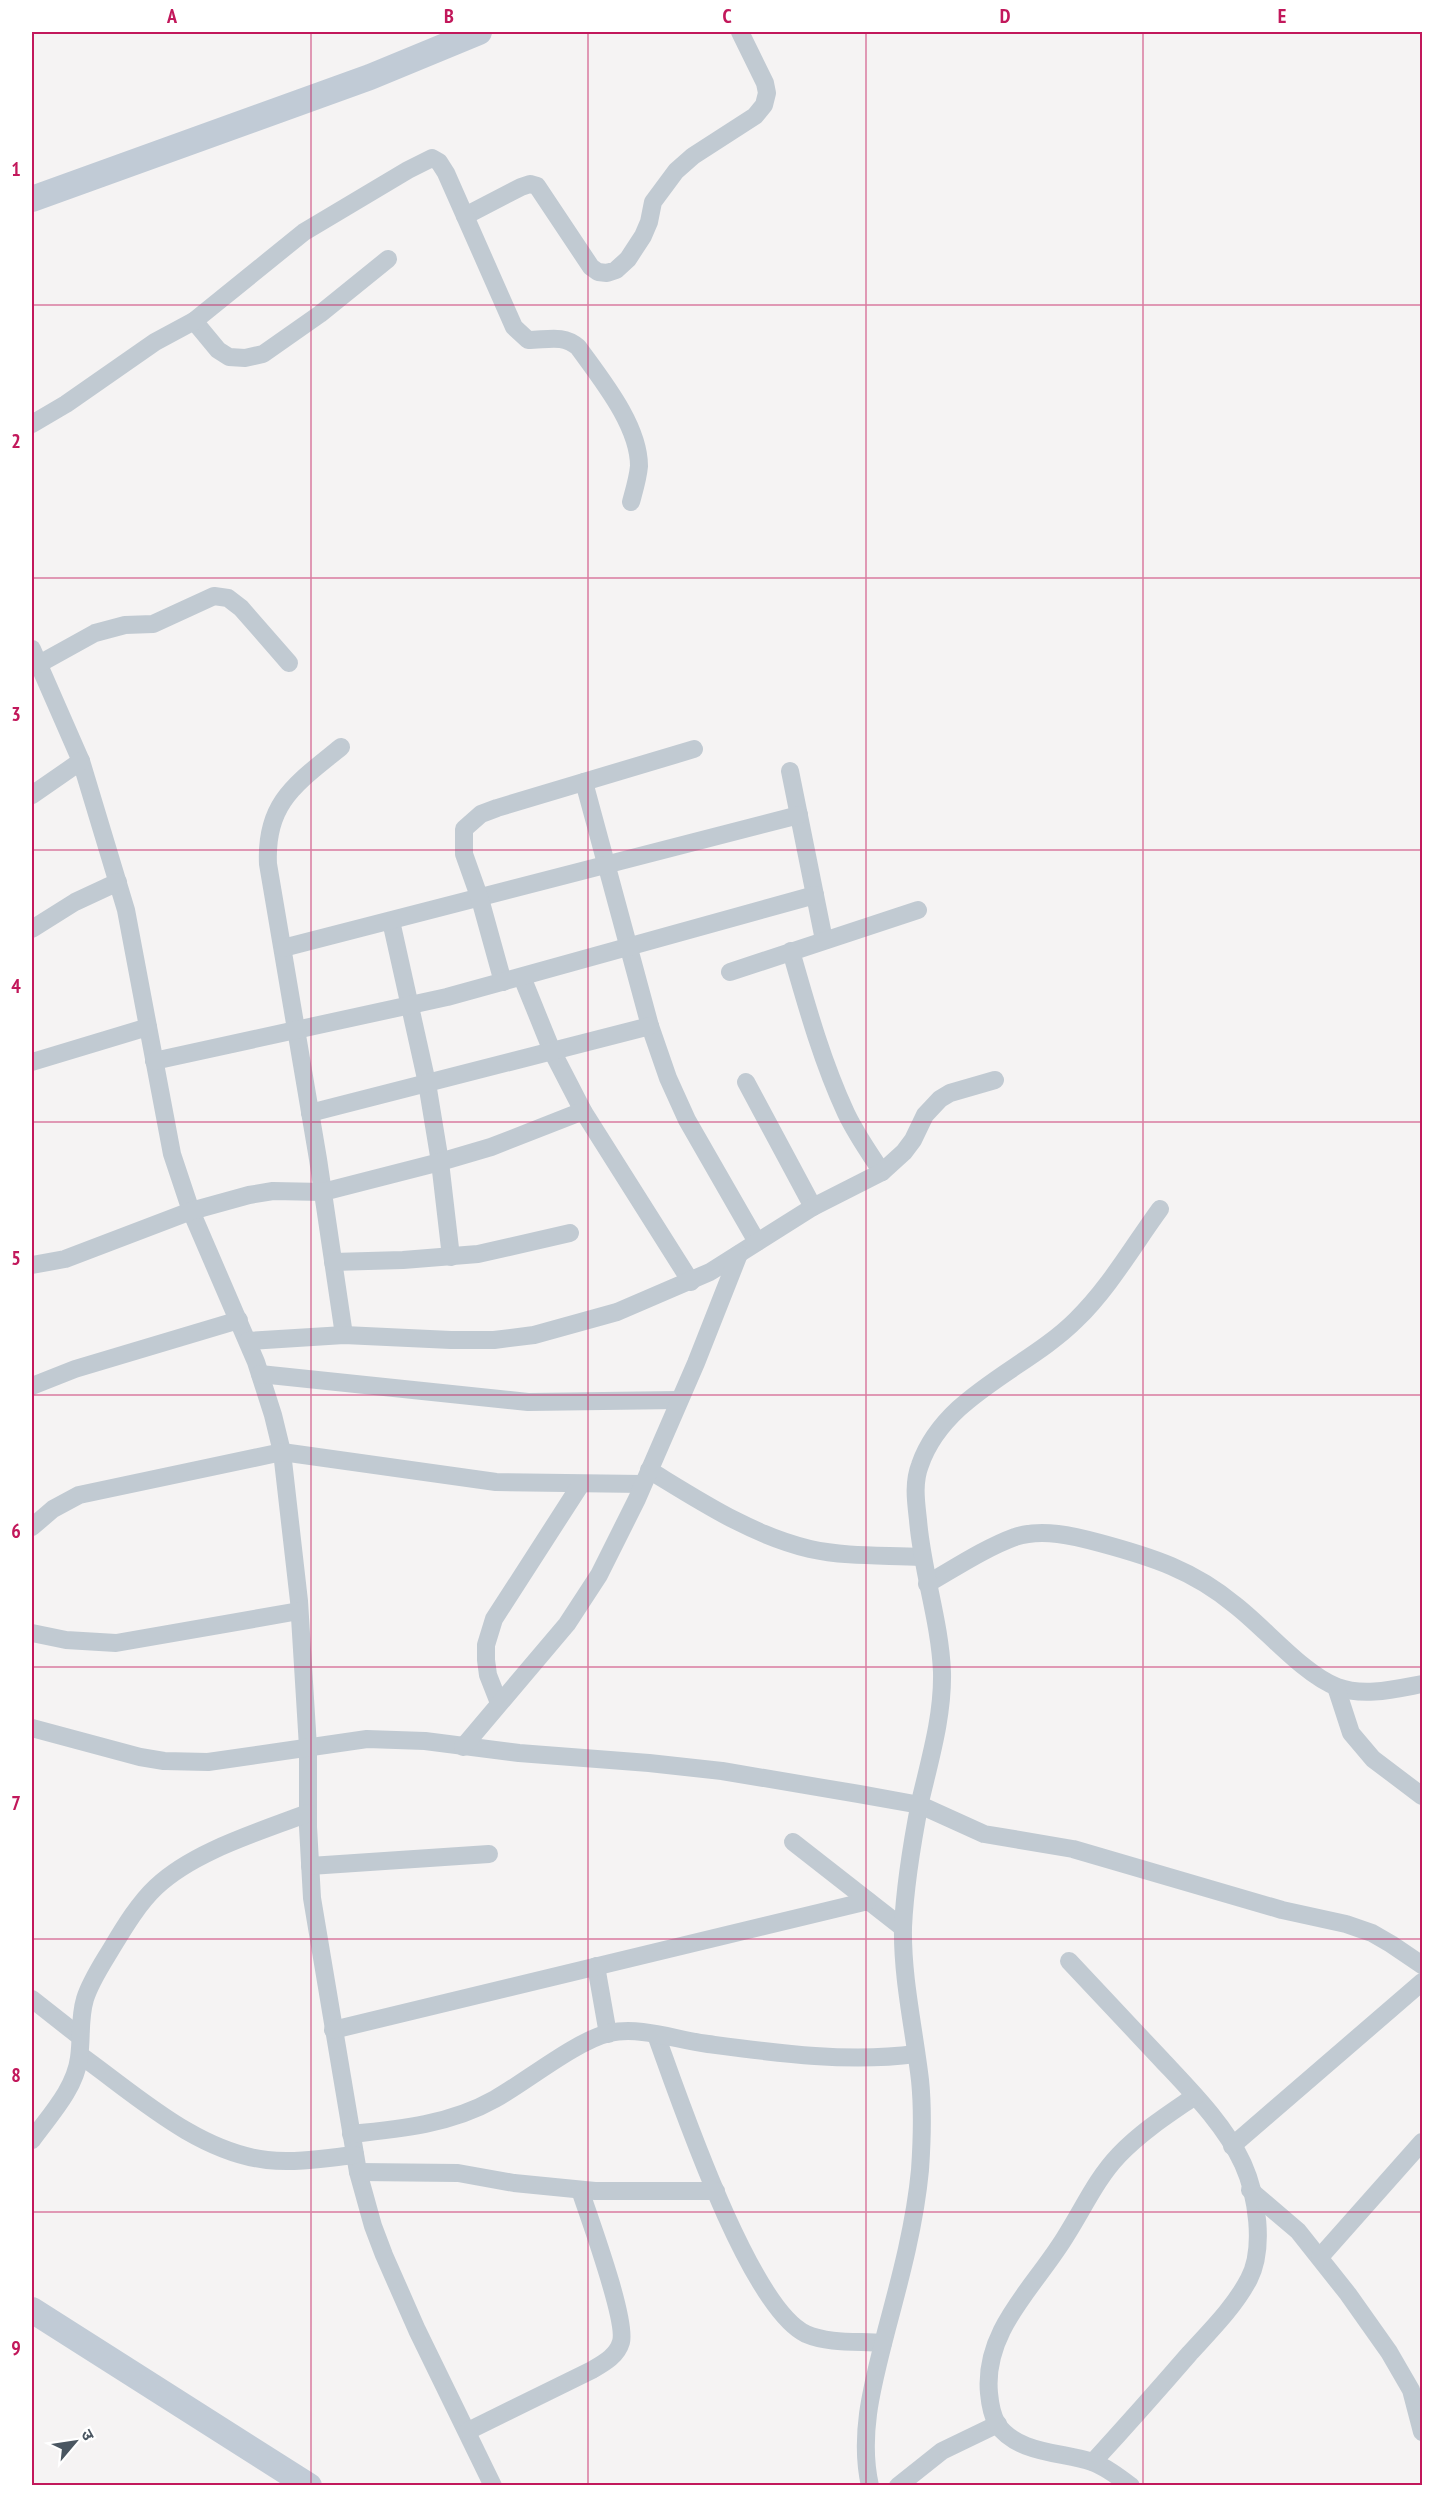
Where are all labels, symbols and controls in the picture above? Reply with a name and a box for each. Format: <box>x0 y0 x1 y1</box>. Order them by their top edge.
text: A <box>166 3 178 29</box>
text: B <box>444 3 454 29</box>
text: C <box>722 3 732 29</box>
text: D <box>1000 3 1011 29</box>
text: E <box>1278 3 1286 29</box>
text: 1 <box>11 156 21 182</box>
text: 2 <box>11 428 21 454</box>
text: 3 <box>11 701 21 727</box>
text: 4 <box>11 973 21 999</box>
text: 5 <box>11 1245 21 1271</box>
text: 6 <box>11 1518 21 1544</box>
text: 7 <box>11 1790 21 1816</box>
text: 8 <box>11 2062 21 2088</box>
text: 9 <box>11 2335 21 2361</box>
north arrow <box>45 2412 105 2472</box>
text: उ <box>77 2426 99 2444</box>

